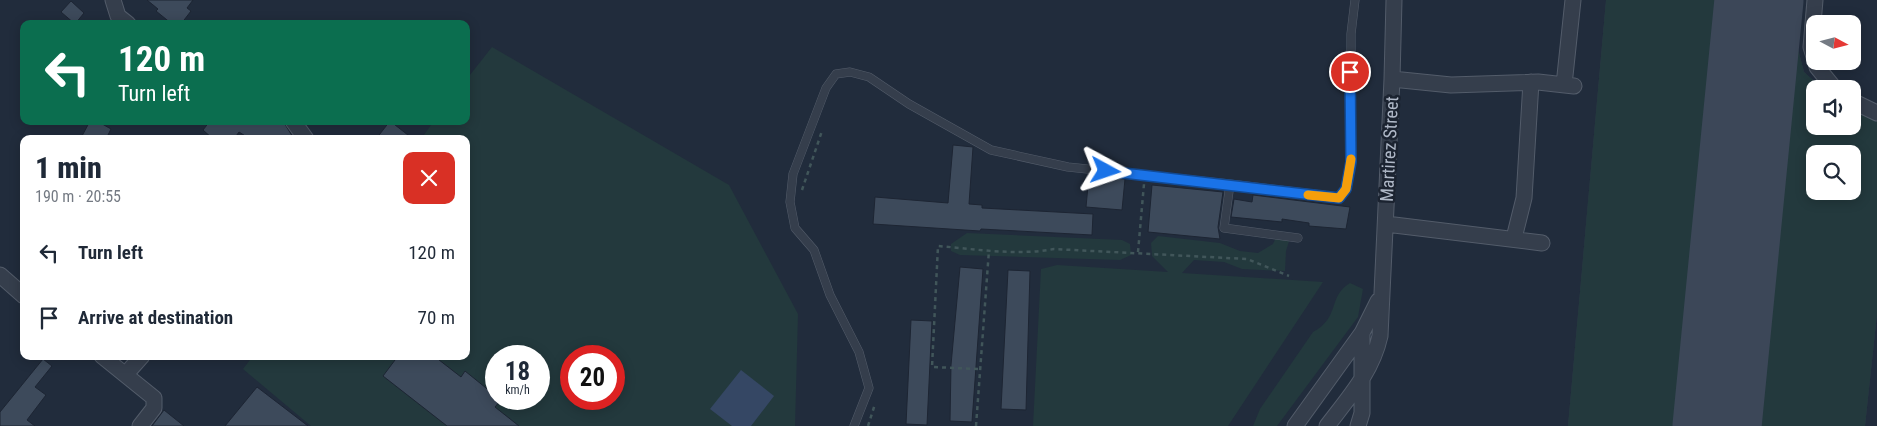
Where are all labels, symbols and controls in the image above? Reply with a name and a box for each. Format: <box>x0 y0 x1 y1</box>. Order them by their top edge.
north arrow <box>1806 15 1861 70</box>
map controls <box>1806 15 1861 200</box>
text: 120 m <box>118 39 205 80</box>
icon: left <box>35 40 100 105</box>
pin <box>1329 51 1371 93</box>
icon: arrive <box>1336 58 1364 86</box>
button: sound <box>1806 80 1861 135</box>
text: Turn left <box>118 81 190 106</box>
street label: Martirez Street <box>1376 96 1402 202</box>
position arrow <box>1079 144 1131 196</box>
button: search <box>1806 145 1861 200</box>
text: 1 min <box>35 150 102 185</box>
button: close <box>403 152 455 204</box>
text: 190 m · 20:55 <box>35 187 121 206</box>
icon: left <box>35 239 63 267</box>
text: Turn left <box>78 241 143 264</box>
text: 120 m <box>408 241 455 264</box>
icon: arrive <box>35 304 63 332</box>
text: Arrive at destination <box>78 306 233 329</box>
text: 70 m <box>418 306 455 329</box>
speed limit sign: 20 <box>560 345 625 410</box>
text: 18 <box>505 357 530 386</box>
text: km/h <box>505 383 530 397</box>

